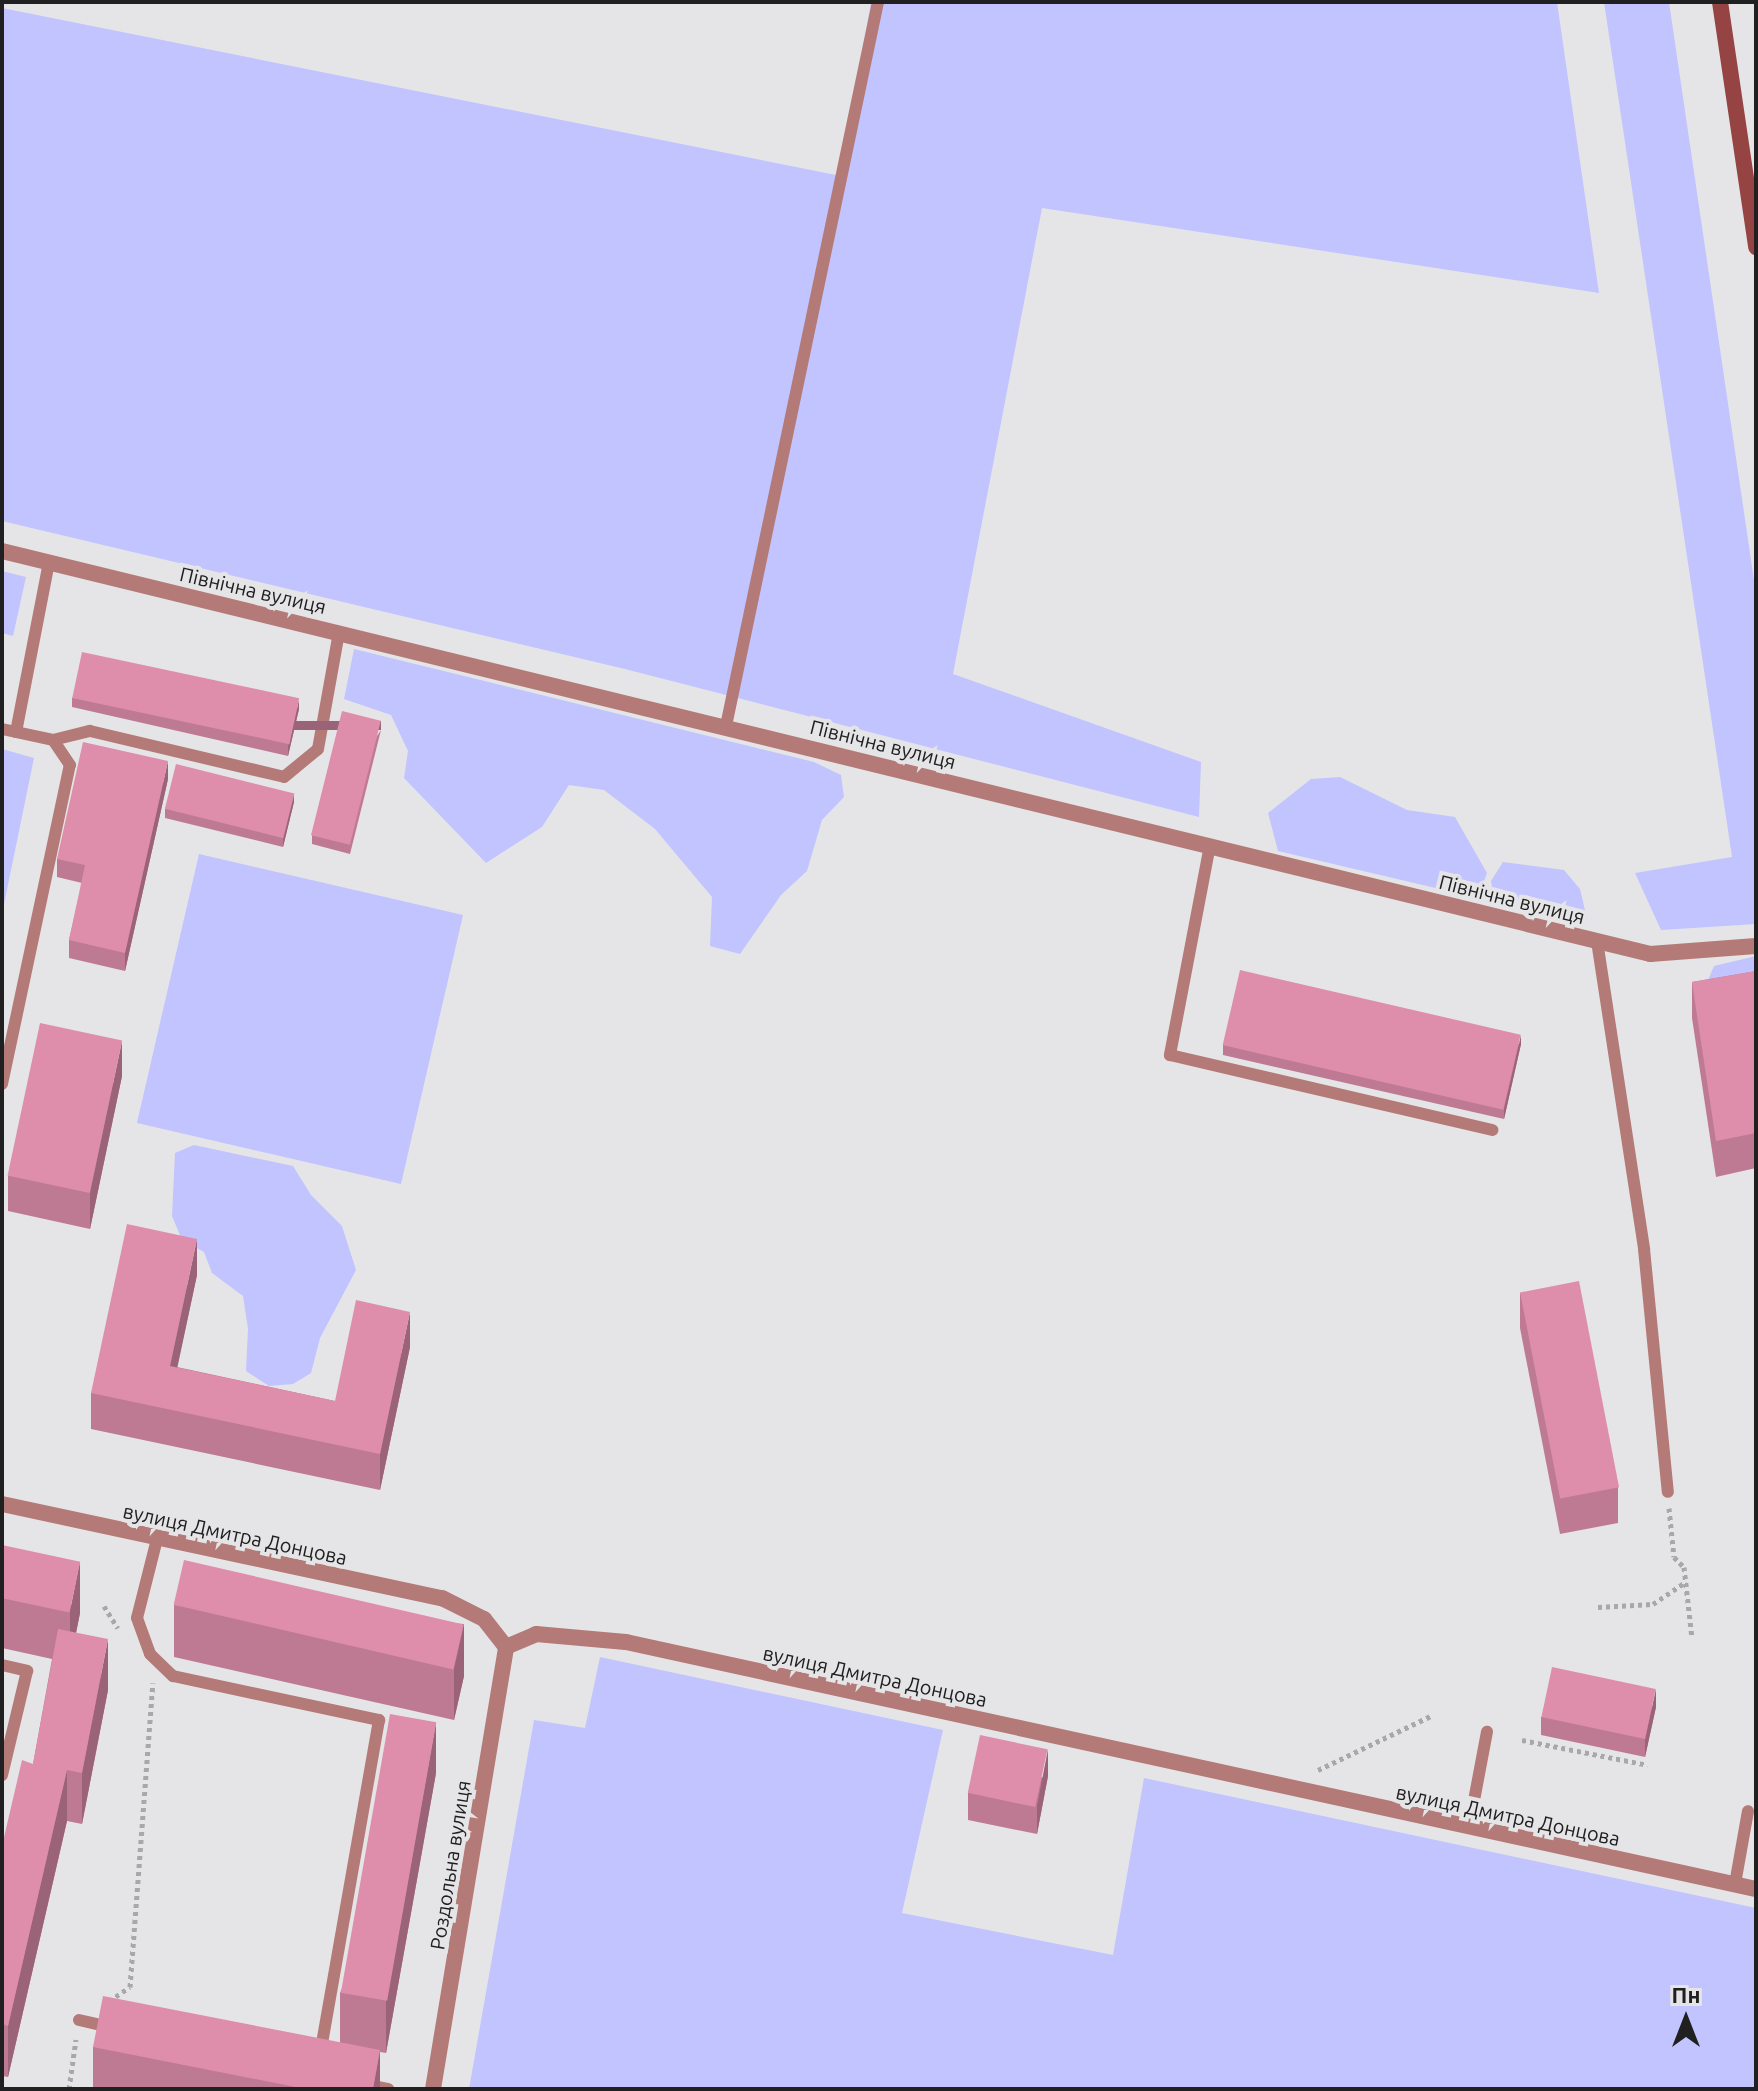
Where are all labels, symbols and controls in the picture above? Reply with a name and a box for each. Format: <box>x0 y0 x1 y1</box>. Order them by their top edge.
street label: Північна вулиця <box>177 561 329 619</box>
street label: Північна вулиця <box>808 714 958 774</box>
street label: Північна вулиця <box>1437 869 1587 929</box>
street label: вулиця Дмитра Донцова <box>121 1499 349 1569</box>
street label: вулиця Дмитра Донцова <box>761 1641 989 1711</box>
street label: Роздольна вулиця <box>425 1779 475 1951</box>
street label: вулиця Дмитра Донцова <box>1394 1780 1622 1850</box>
north arrow <box>1646 1979 1726 2059</box>
text: Пн <box>1672 1982 1700 2007</box>

